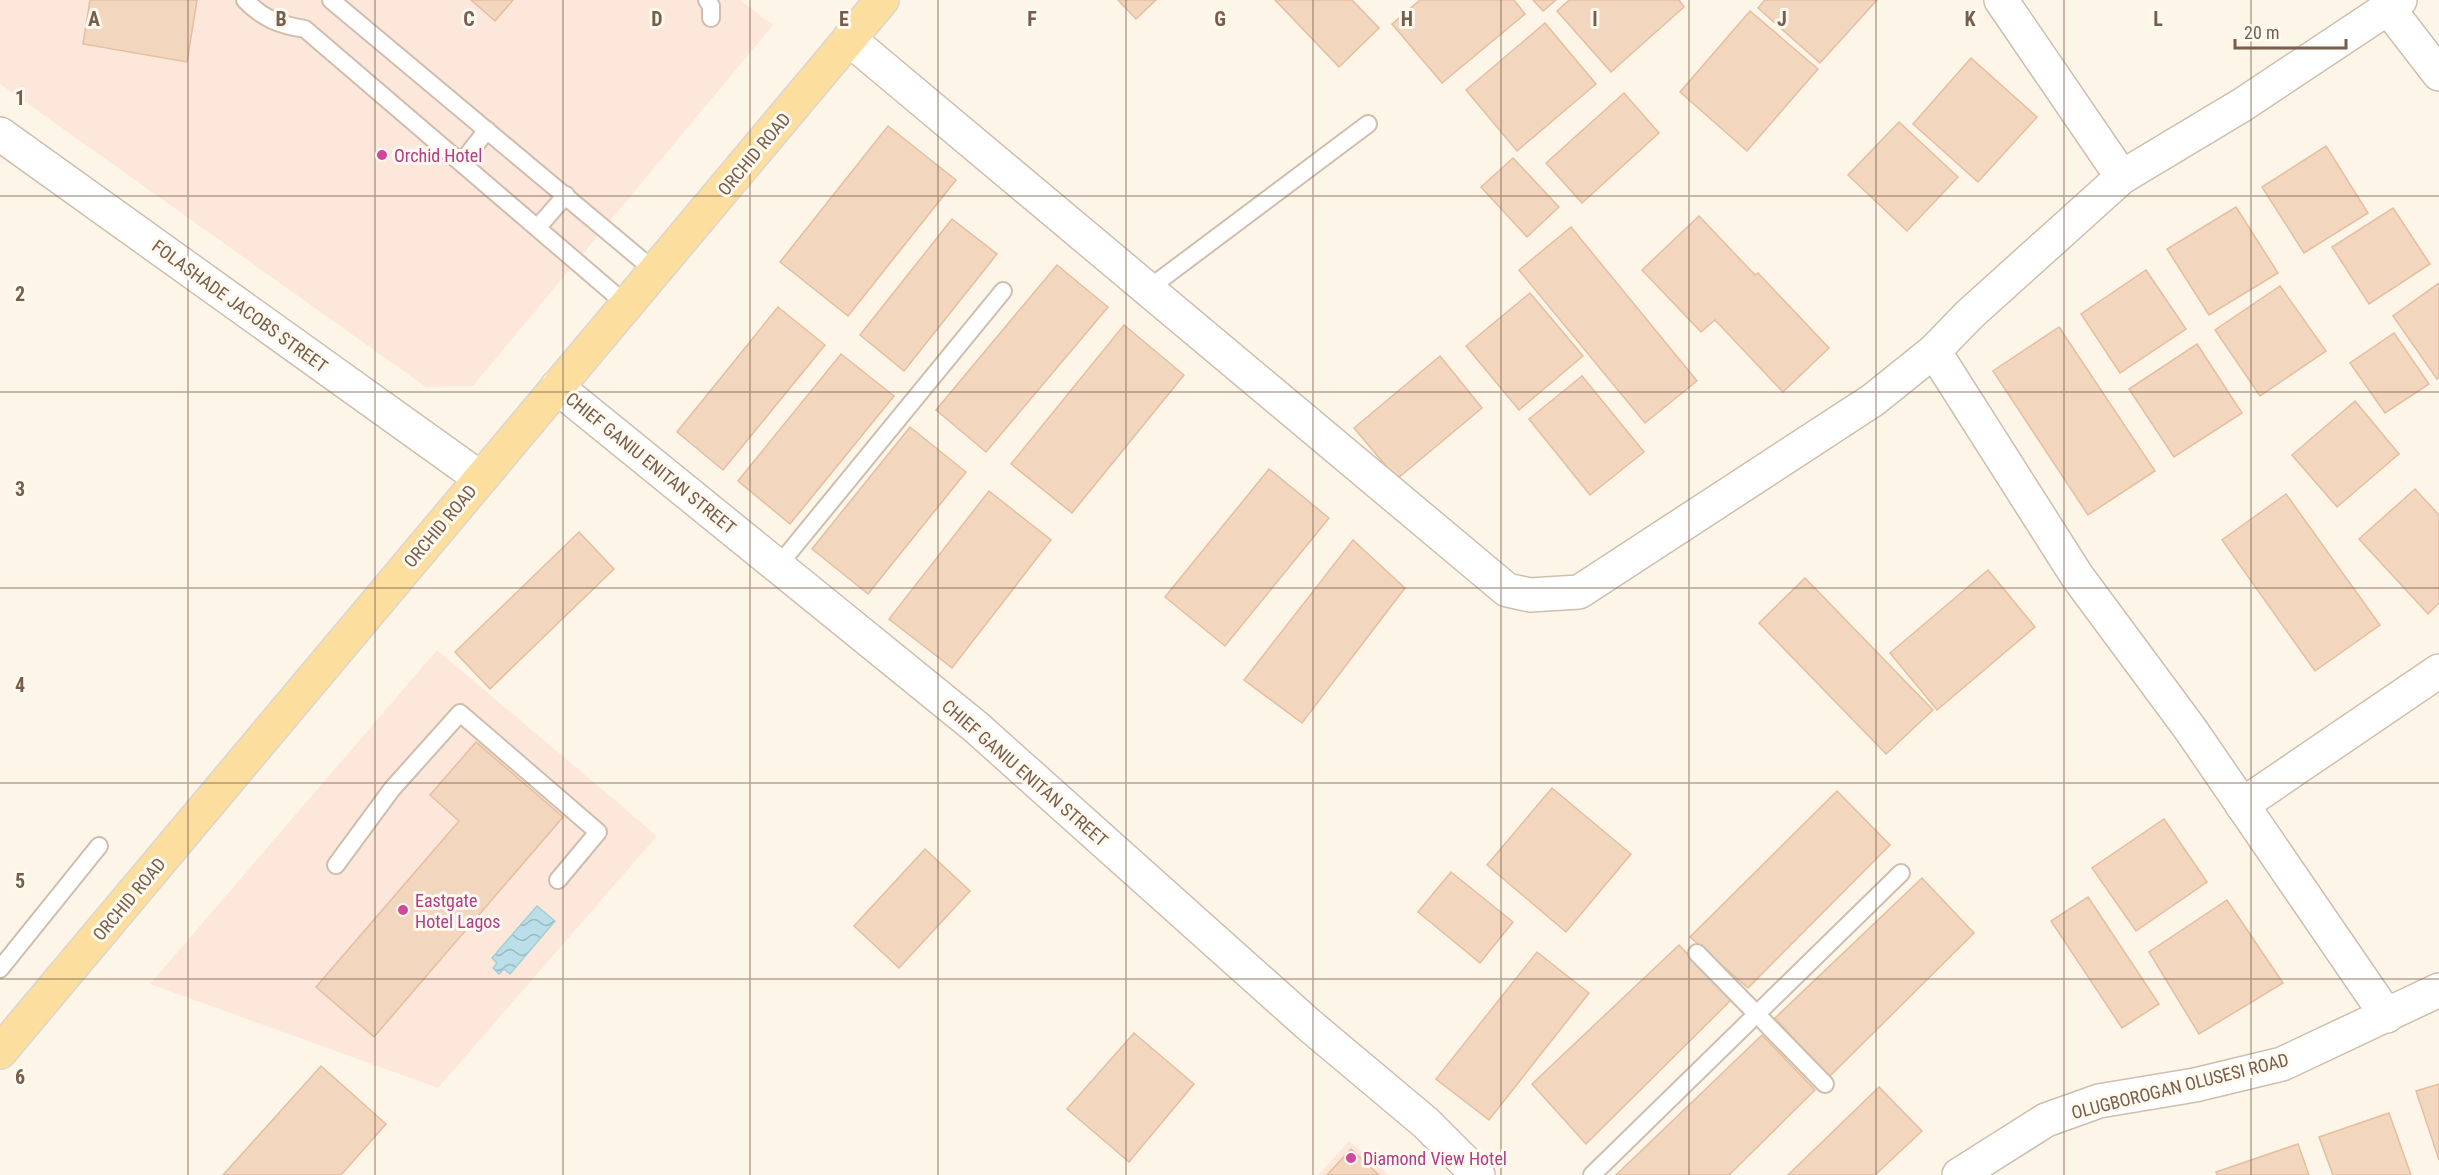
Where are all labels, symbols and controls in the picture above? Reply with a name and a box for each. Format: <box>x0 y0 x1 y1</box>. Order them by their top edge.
text: A <box>88 7 100 31</box>
text: B <box>275 7 287 31</box>
text: C <box>463 7 475 31</box>
text: D <box>651 7 663 31</box>
text: E <box>839 7 849 31</box>
text: F <box>1027 7 1037 31</box>
text: G <box>1214 7 1226 31</box>
text: H <box>1401 7 1413 31</box>
text: I <box>1592 7 1598 31</box>
text: J <box>1777 7 1787 31</box>
text: K <box>1964 7 1976 31</box>
text: L <box>2153 7 2163 31</box>
scale bar <box>2235 12 2346 50</box>
text: 20 m <box>2244 22 2279 43</box>
text: 1 <box>15 86 25 110</box>
street label: ORCHID ROAD <box>713 108 795 200</box>
place label: Orchid Hotel <box>394 145 482 166</box>
marker: Orchid Hotel <box>375 148 389 162</box>
street label: FOLASHADE JACOBS STREET <box>148 235 332 377</box>
text: 2 <box>15 282 25 306</box>
street label: CHIEF GANIU ENITAN STREET <box>562 388 740 538</box>
text: 3 <box>15 477 25 501</box>
street label: ORCHID ROAD <box>399 480 481 572</box>
text: 4 <box>15 673 25 697</box>
street label: CHIEF GANIU ENITAN STREET <box>938 695 1112 851</box>
street label: ORCHID ROAD <box>88 853 170 945</box>
text: 5 <box>15 869 25 893</box>
place label: Eastgate Hotel Lagos <box>415 890 501 932</box>
marker: Eastgate Hotel Lagos <box>396 903 410 917</box>
street label: OLUGBOROGAN OLUSESI ROAD <box>2069 1049 2291 1123</box>
text: 6 <box>15 1065 25 1089</box>
place label: Diamond View Hotel <box>1363 1148 1507 1169</box>
marker: Diamond View Hotel <box>1344 1151 1358 1165</box>

